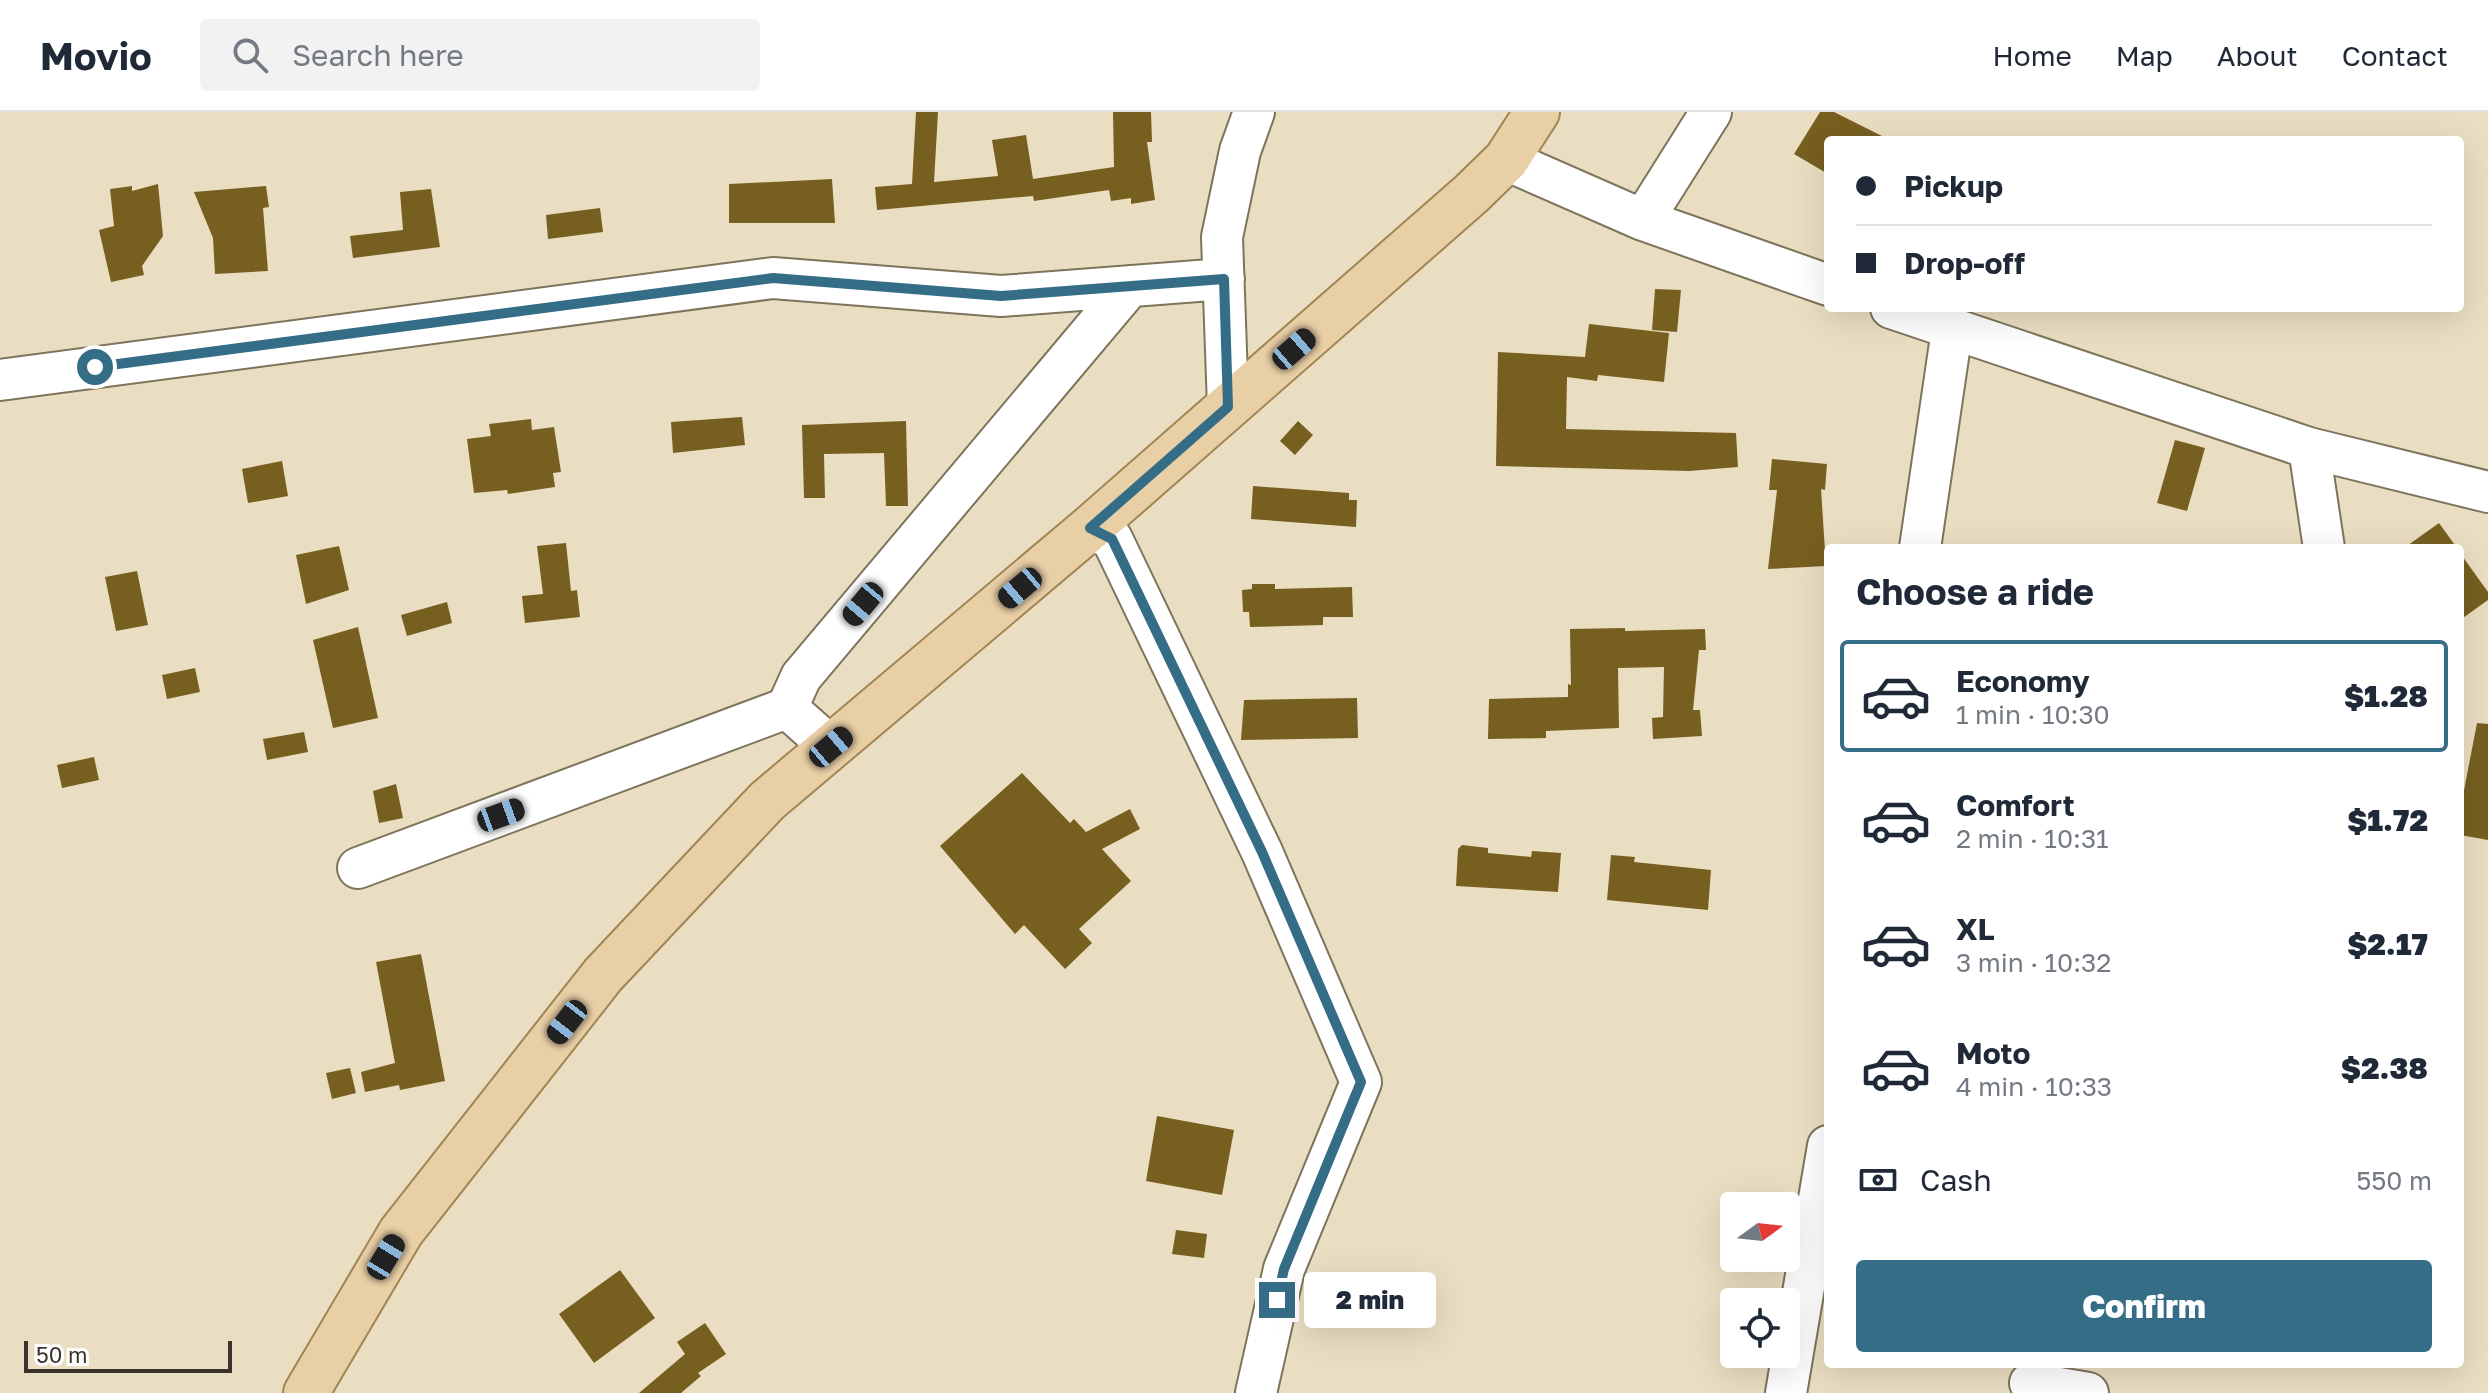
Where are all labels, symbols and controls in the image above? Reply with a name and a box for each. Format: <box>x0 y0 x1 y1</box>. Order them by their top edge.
search box <box>200 19 760 91</box>
text: Movio <box>40 33 152 78</box>
icon: search <box>228 33 272 77</box>
text: Search here <box>292 37 464 73</box>
text: Home <box>1993 39 2072 72</box>
text: Map <box>2116 39 2173 72</box>
text: About <box>2217 39 2298 72</box>
text: Contact <box>2342 39 2448 72</box>
text: Pickup <box>1904 168 2003 204</box>
text: Drop-off <box>1904 245 2025 281</box>
car <box>1268 324 1320 374</box>
route start <box>77 349 113 385</box>
car <box>994 563 1046 613</box>
text: Choose a ride <box>1856 570 2094 613</box>
car <box>838 578 888 630</box>
icon: car <box>1860 660 1932 732</box>
text: Economy <box>1956 663 2090 699</box>
text: $1.28 <box>2344 678 2428 714</box>
text: 1 min · 10:30 <box>1956 699 2110 730</box>
car <box>805 722 857 772</box>
icon: car <box>1860 784 1932 856</box>
text: Comfort <box>1956 787 2075 823</box>
car <box>474 796 528 834</box>
text: $1.72 <box>2347 802 2428 838</box>
text: 2 min · 10:31 <box>1956 823 2109 854</box>
icon: car <box>1860 908 1932 980</box>
text: XL <box>1956 911 1995 947</box>
text: $2.17 <box>2347 926 2428 962</box>
text: 3 min · 10:32 <box>1956 947 2111 978</box>
car <box>543 996 591 1048</box>
icon: car <box>1860 1032 1932 1104</box>
text: Moto <box>1956 1035 2031 1071</box>
text: $2.38 <box>2341 1050 2428 1086</box>
text: 4 min · 10:33 <box>1956 1071 2112 1102</box>
icon: cash <box>1856 1158 1900 1202</box>
text: Cash <box>1920 1162 1992 1198</box>
text: 550 m <box>2356 1165 2432 1196</box>
north arrow <box>1720 1192 1800 1272</box>
map controls <box>1720 1192 1800 1368</box>
car <box>363 1230 409 1284</box>
button: Confirm <box>1856 1260 2432 1352</box>
callout: 2 min <box>1305 1272 1437 1328</box>
route end <box>1259 1282 1295 1318</box>
text: 2 min <box>1336 1284 1404 1315</box>
button: locate <box>1720 1288 1800 1368</box>
scale bar <box>24 1337 232 1373</box>
text: 50 m <box>36 1341 87 1368</box>

